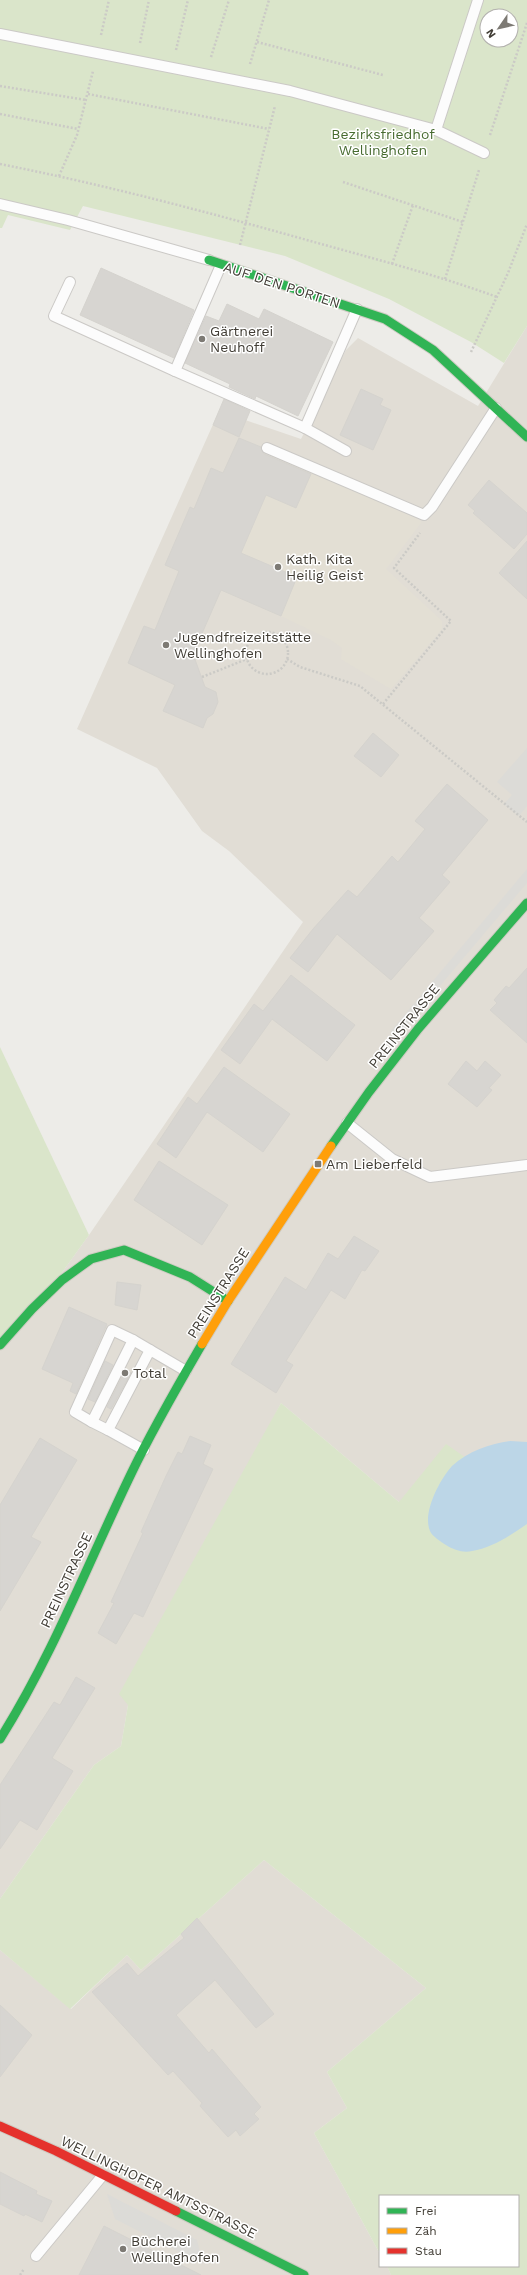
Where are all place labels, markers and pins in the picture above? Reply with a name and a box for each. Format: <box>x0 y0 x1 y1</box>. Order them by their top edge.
place label: Gärtnerei Neuhoff <box>210 323 273 355</box>
marker: Gärtnerei Neuhoff <box>197 334 207 344</box>
place label: Kath. Kita Heilig Geist <box>286 551 364 583</box>
marker: Kath. Kita Heilig Geist <box>273 562 283 572</box>
place label: Jugendfreizeitstätte Wellinghofen <box>174 629 311 661</box>
marker: Jugendfreizeitstätte Wellinghofen <box>161 640 171 650</box>
place label: Am Lieberfeld <box>326 1156 423 1172</box>
marker: Am Lieberfeld <box>313 1159 323 1169</box>
place label: Total <box>133 1365 167 1381</box>
marker: Total <box>120 1368 130 1378</box>
place label: Bücherei Wellinghofen <box>131 2233 219 2265</box>
marker: Bücherei Wellinghofen <box>118 2244 128 2254</box>

